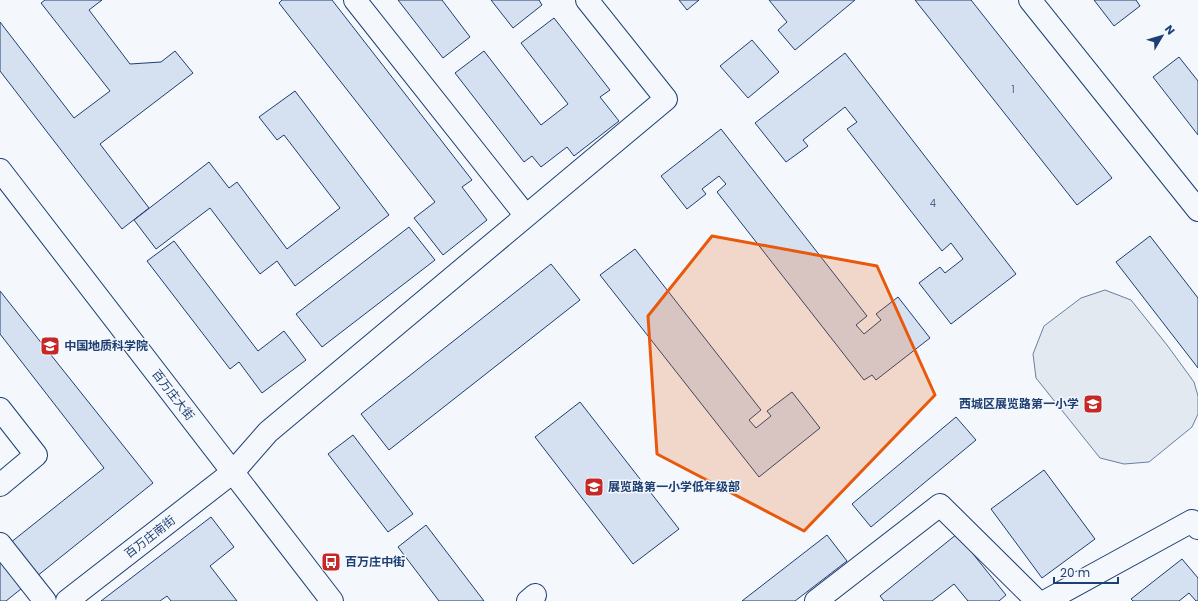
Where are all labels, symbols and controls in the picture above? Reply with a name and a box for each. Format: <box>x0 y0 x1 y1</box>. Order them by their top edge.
north arrow <box>1142 16 1182 56</box>
text: N <box>1161 22 1179 38</box>
house number: 1 <box>1011 82 1015 97</box>
house number: 4 <box>930 196 936 211</box>
school or university icon: 中国地质科学院 <box>39 335 61 357</box>
place label: 中国地质科学院 <box>64 337 148 354</box>
street label: 百万庄大街 <box>148 366 199 424</box>
school or university icon: 西城区展览路第一小学 <box>1082 393 1104 415</box>
place label: 西城区展览路第一小学 <box>959 395 1079 412</box>
school or university icon: 展览路第一小学低年级部 <box>583 476 605 498</box>
place label: 展览路第一小学低年级部 <box>608 478 740 495</box>
street label: 百万庄南街 <box>121 511 179 562</box>
bus stop icon: 百万庄中街 <box>320 551 342 573</box>
place label: 百万庄中街 <box>345 553 405 570</box>
scale bar <box>1054 559 1118 585</box>
text: 20 m <box>1060 564 1090 581</box>

